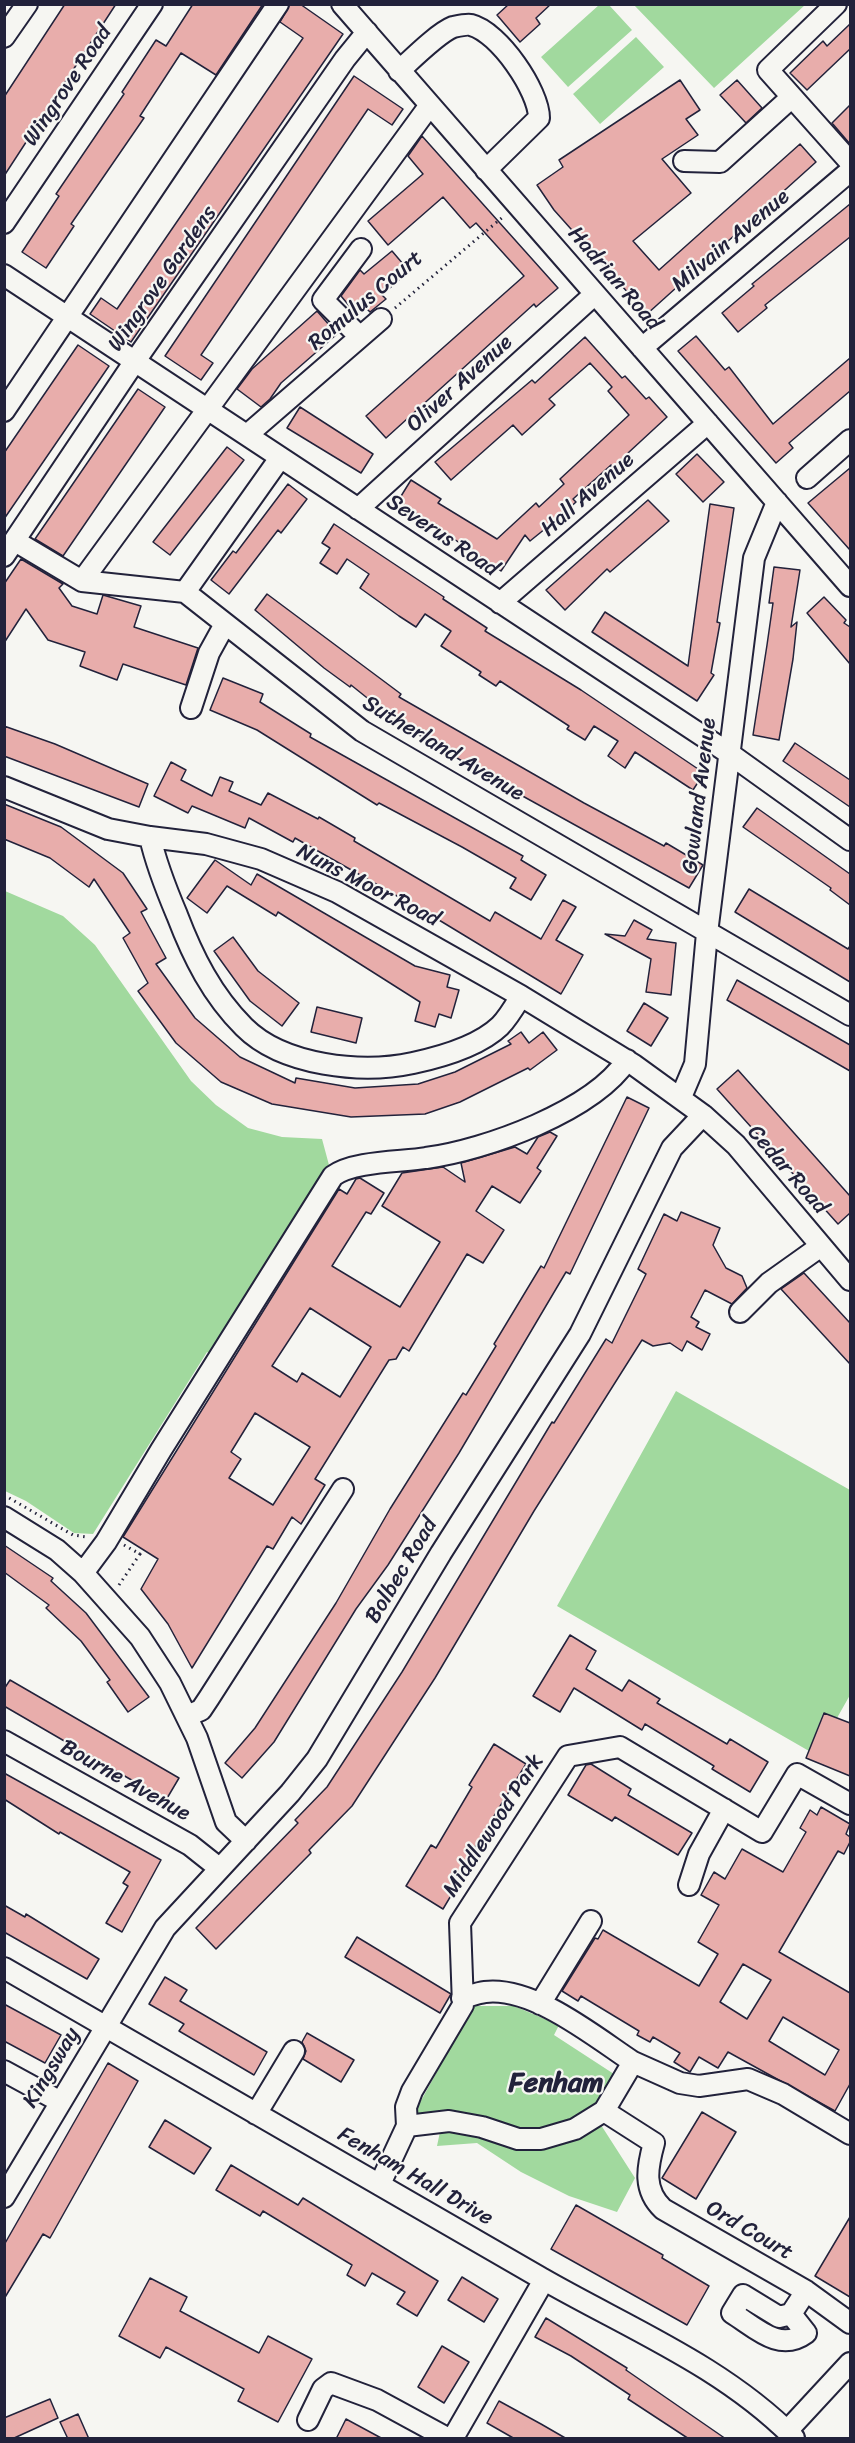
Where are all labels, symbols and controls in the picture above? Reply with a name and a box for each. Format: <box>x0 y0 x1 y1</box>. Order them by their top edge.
street label: Wingrove Road <box>18 21 118 151</box>
street label: Milvain Avenue <box>667 184 795 298</box>
street label: Wingrove Gardens <box>103 201 223 357</box>
street label: Hadrian Road <box>562 222 666 336</box>
street label: Romulus Court <box>303 245 429 357</box>
street label: Oliver Avenue <box>402 330 518 438</box>
street label: Hall Avenue <box>536 447 640 543</box>
street label: Severus Road <box>381 489 503 583</box>
street label: Sutherland Avenue <box>357 690 529 808</box>
street label: Gowland Avenue <box>677 717 723 875</box>
street label: Nuns Moor Road <box>292 839 444 933</box>
street label: Cedar Road <box>741 1120 833 1220</box>
street label: Bolbec Road <box>360 1514 444 1628</box>
street label: Bourne Avenue <box>56 1734 194 1828</box>
street label: Middlewood Park <box>438 1750 550 1902</box>
street label: Kingsway <box>18 2023 86 2113</box>
district label: Fenham <box>509 2067 603 2101</box>
street label: Fenham Hall Drive <box>333 2122 497 2232</box>
street label: Ord Court <box>701 2196 797 2266</box>

